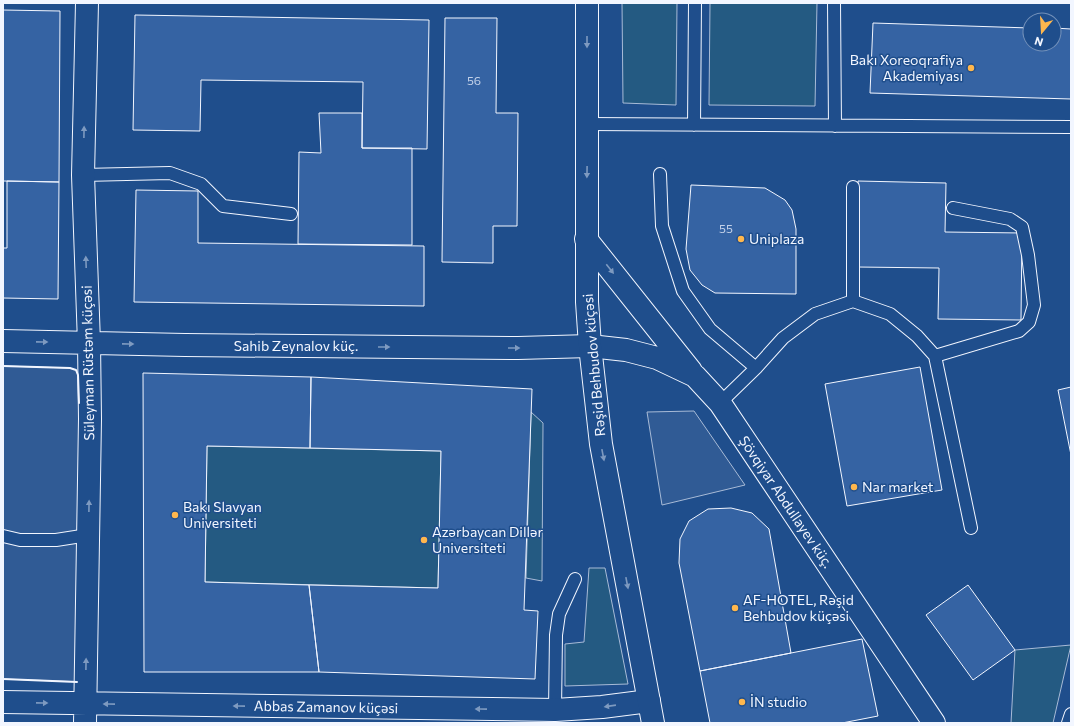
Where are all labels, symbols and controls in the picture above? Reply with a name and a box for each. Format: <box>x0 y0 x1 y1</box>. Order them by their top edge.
north arrow <box>1022 12 1062 52</box>
text: N <box>1033 35 1045 49</box>
one-way arrow <box>584 36 590 49</box>
place label: Bakı Xoreoqrafiya Akademiyası <box>850 51 963 84</box>
marker: Bakı Xoreoqrafiya Akademiyası <box>966 63 976 73</box>
house number: 56 <box>467 73 481 87</box>
one-way arrow <box>81 125 87 138</box>
one-way arrow <box>584 166 590 179</box>
house number: 55 <box>719 221 733 235</box>
place label: Uniplaza <box>749 230 804 247</box>
marker: Uniplaza <box>736 234 746 244</box>
one-way arrow <box>83 256 90 268</box>
one-way arrow <box>606 264 615 275</box>
street label: Süleyman Rüstəm küçəsi <box>78 285 97 441</box>
street label: Rəşid Behbudov küçəsi <box>579 293 608 437</box>
street label: Sahib Zeynalov küç. <box>234 337 358 354</box>
one-way arrow <box>36 338 48 345</box>
one-way arrow <box>122 341 135 347</box>
one-way arrow <box>378 344 391 350</box>
one-way arrow <box>508 345 521 351</box>
street label: Şövqiyar Abdullayev küç. <box>736 432 837 571</box>
one-way arrow <box>600 449 606 461</box>
place label: Nar market <box>862 478 934 495</box>
marker: Nar market <box>849 482 859 492</box>
place label: Bakı Slavyan Universiteti <box>183 498 262 531</box>
one-way arrow <box>85 500 92 512</box>
marker: Bakı Slavyan Universiteti <box>170 510 180 520</box>
place label: Azərbaycan Dillər Universiteti <box>432 523 543 556</box>
marker: Azərbaycan Dillər Universiteti <box>419 535 429 545</box>
one-way arrow <box>624 577 630 589</box>
place label: AF-HOTEL, Rəşid Behbudov küçəsi <box>743 591 854 624</box>
marker: AF-HOTEL, Rəşid Behbudov küçəsi <box>730 603 740 613</box>
one-way arrow <box>83 657 89 670</box>
place label: İN studio <box>750 693 807 710</box>
street label: Abbas Zamanov küçəsi <box>254 697 398 716</box>
marker: İN studio <box>737 697 747 707</box>
one-way arrow <box>36 699 48 706</box>
one-way arrow <box>102 701 115 707</box>
one-way arrow <box>233 702 245 709</box>
one-way arrow <box>604 703 616 709</box>
one-way arrow <box>474 706 487 712</box>

